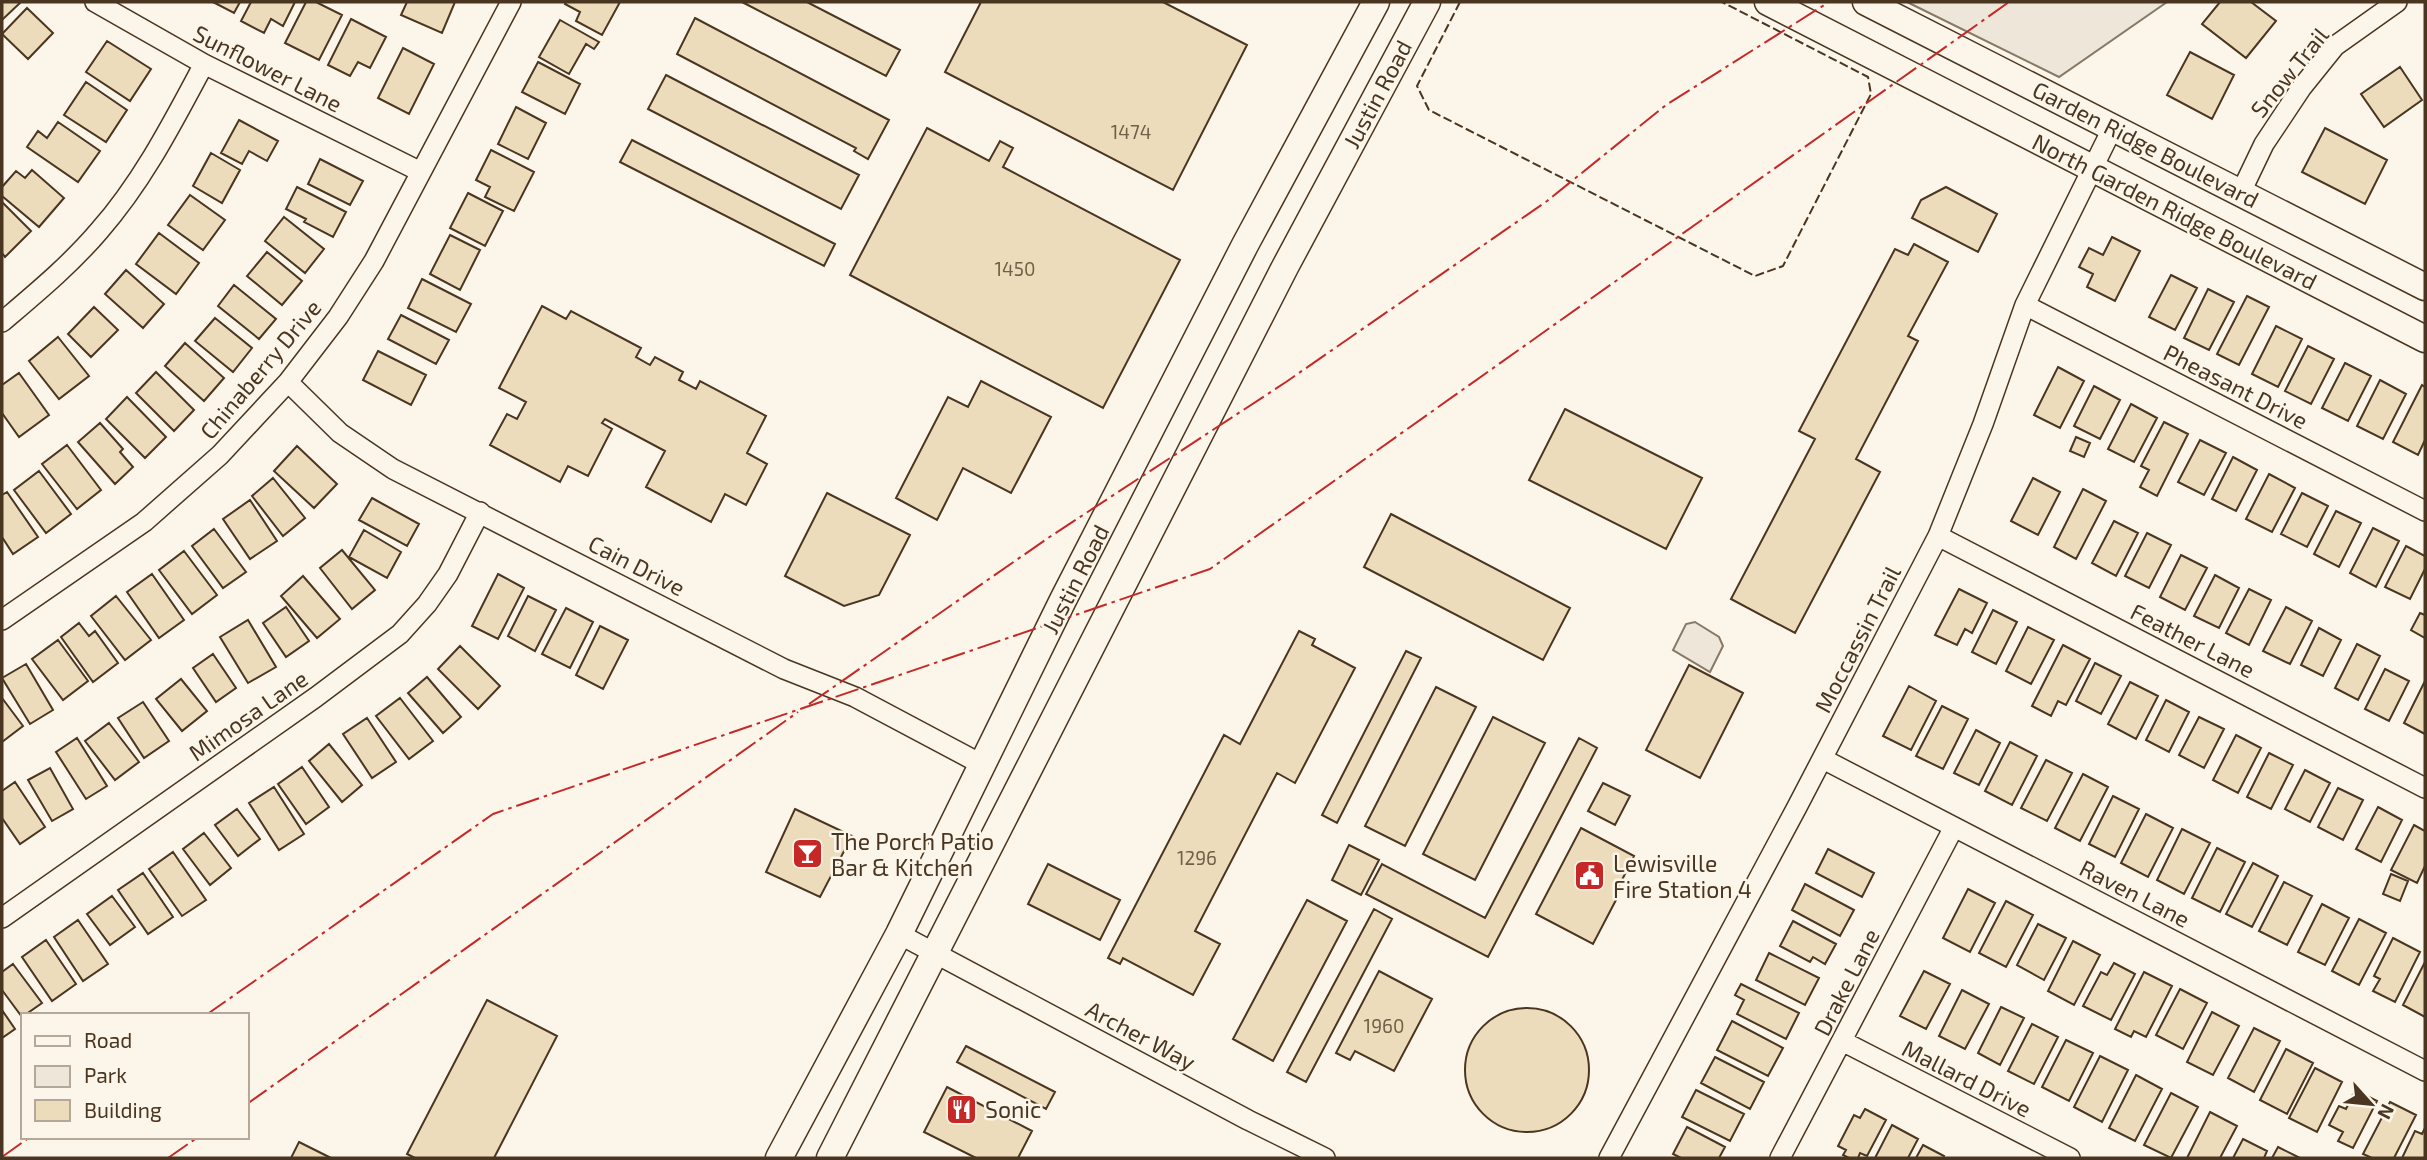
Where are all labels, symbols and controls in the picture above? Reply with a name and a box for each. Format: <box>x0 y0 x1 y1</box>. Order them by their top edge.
street label: Sunflower Lane <box>189 19 347 117</box>
street label: Snow Trail <box>2244 21 2334 123</box>
street label: Justin Road <box>1337 35 1417 153</box>
street label: Garden Ridge Boulevard <box>2028 75 2264 213</box>
house number: 1474 <box>1111 120 1151 143</box>
street label: North Garden Ridge Boulevard <box>2028 127 2322 295</box>
house number: 1450 <box>995 257 1035 280</box>
street label: Chinaberry Drive <box>194 294 326 444</box>
street label: Pheasant Drive <box>2159 338 2313 434</box>
street label: Justin Road <box>1036 520 1114 638</box>
street label: Cain Drive <box>584 529 690 601</box>
street label: Moccassin Trail <box>1808 561 1906 717</box>
street label: Feather Lane <box>2126 597 2260 683</box>
street label: Mimosa Lane <box>183 664 313 766</box>
place label: The Porch Patio Bar & Kitchen <box>831 827 994 881</box>
bar icon: The Porch Patio Bar & Kitchen <box>791 837 825 871</box>
house number: 1296 <box>1177 846 1217 869</box>
place label: Lewisville Fire Station 4 <box>1613 849 1752 903</box>
street label: Raven Lane <box>2075 853 2195 933</box>
public building icon: Lewisville Fire Station 4 <box>1573 859 1607 893</box>
street label: Drake Lane <box>1807 924 1885 1040</box>
street label: Archer Way <box>1081 994 1201 1076</box>
legend <box>21 1013 248 1139</box>
house number: 1960 <box>1364 1014 1404 1037</box>
text: Road <box>84 1027 132 1052</box>
street label: Mallard Drive <box>1898 1034 2036 1122</box>
text: Park <box>84 1062 127 1087</box>
north arrow <box>2336 1069 2406 1139</box>
restaurant icon: Sonic <box>945 1092 979 1126</box>
place label: Sonic <box>985 1095 1041 1123</box>
text: Building <box>84 1097 162 1122</box>
text: N <box>2373 1101 2400 1123</box>

